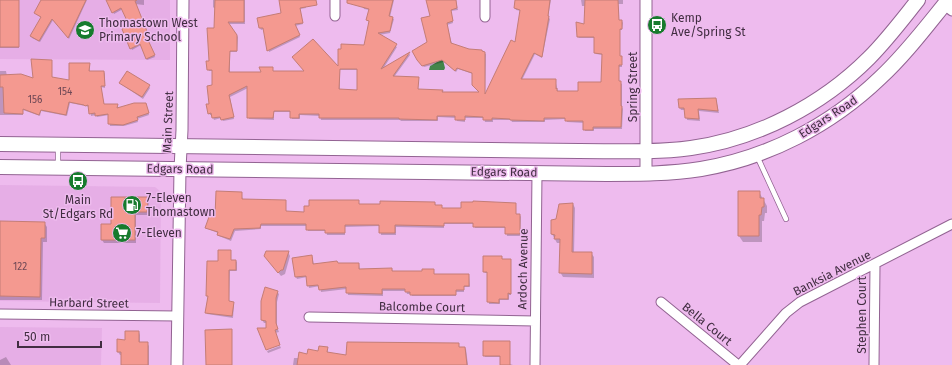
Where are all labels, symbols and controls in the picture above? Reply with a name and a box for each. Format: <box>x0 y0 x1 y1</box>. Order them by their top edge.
place label: Kemp Ave/Spring St <box>671 11 746 39</box>
bus stop icon: Kemp Ave/Spring St <box>646 14 668 36</box>
place label: Thomastown West Primary School <box>99 16 198 44</box>
school or university icon: Thomastown West Primary School <box>74 19 96 41</box>
street label: Spring Street <box>626 51 640 122</box>
house number: 154 <box>58 86 73 98</box>
street label: Main Street <box>160 90 176 153</box>
street label: Edgars Road <box>796 93 860 141</box>
house number: 156 <box>28 94 42 106</box>
street label: Edgars Road <box>146 161 214 177</box>
street label: Edgars Road <box>470 164 538 180</box>
bus stop icon: Main St/Edgars Rd <box>67 170 89 192</box>
place label: 7-Eleven Thomastown <box>146 191 215 219</box>
place label: Main St/Edgars Rd <box>43 193 113 221</box>
fuel station icon: 7-Eleven Thomastown <box>121 194 143 216</box>
supermarket icon: 7-Eleven <box>111 222 133 244</box>
place label: 7-Eleven <box>136 226 182 240</box>
street label: Ardoch Avenue <box>515 228 531 310</box>
street label: Banksia Avenue <box>791 247 873 299</box>
house number: 122 <box>13 261 27 273</box>
street label: Stephen Court <box>855 276 869 354</box>
street label: Harbard Street <box>49 295 130 311</box>
street label: Balcombe Court <box>379 299 466 315</box>
street label: Bella Court <box>679 300 735 349</box>
scale bar <box>18 323 101 349</box>
text: 50 m <box>24 330 50 344</box>

